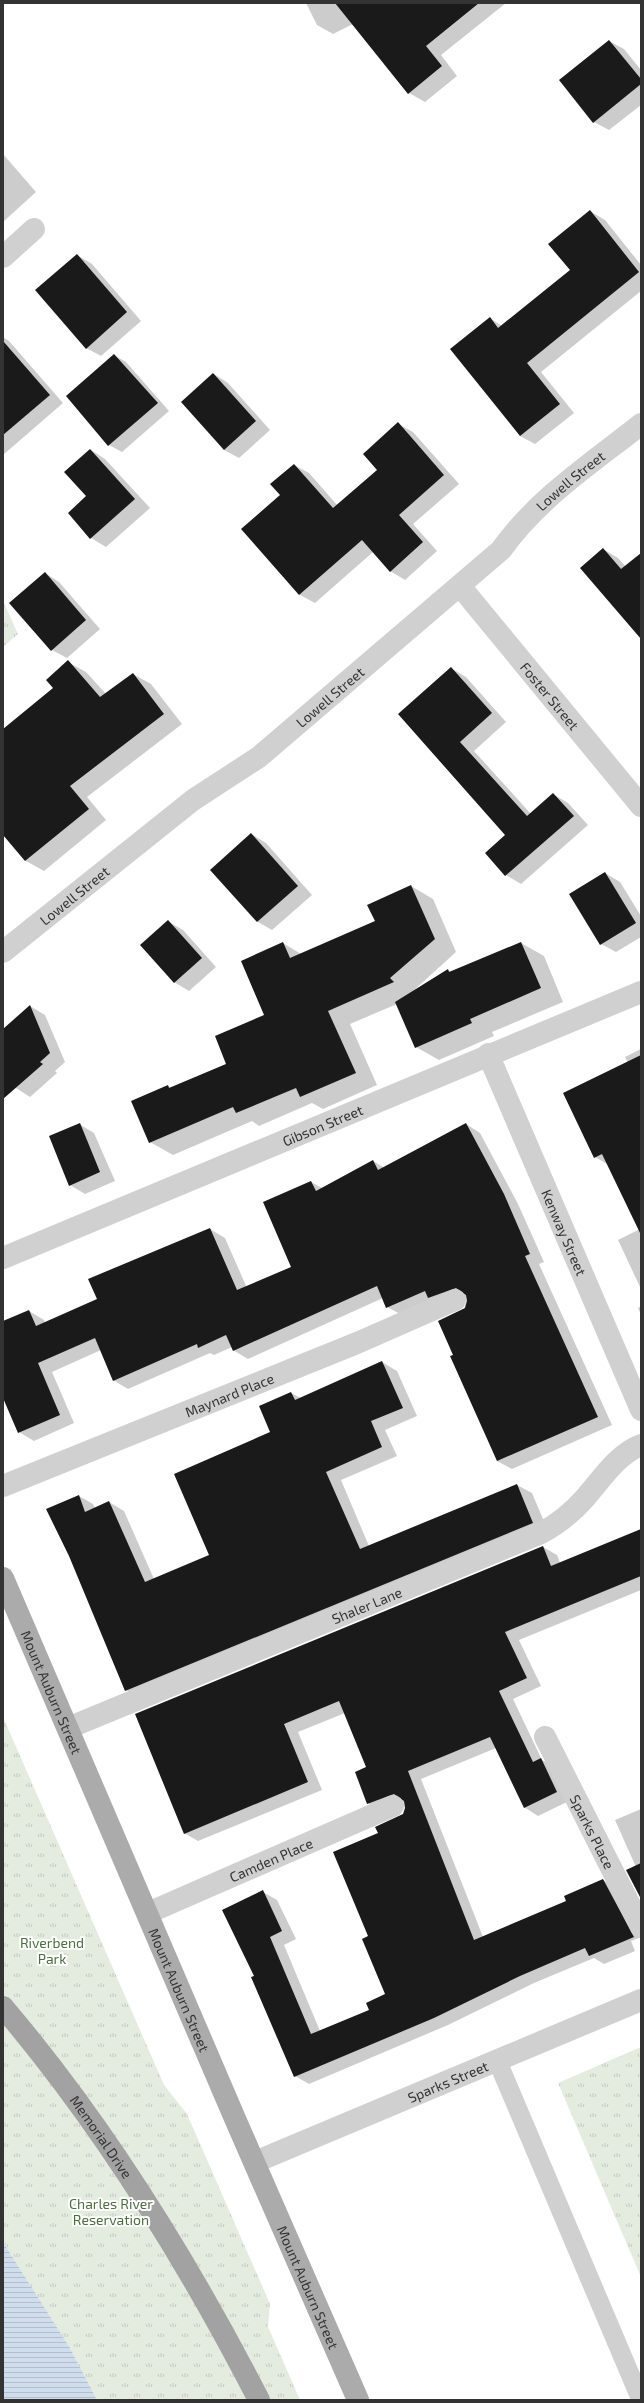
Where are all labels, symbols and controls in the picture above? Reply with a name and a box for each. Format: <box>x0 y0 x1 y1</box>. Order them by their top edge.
street label: Lowell Street <box>532 447 608 514</box>
street label: Foster Street <box>517 658 583 733</box>
street label: Lowell Street <box>292 663 367 730</box>
street label: Lowell Street <box>36 862 112 928</box>
street label: Gibson Street <box>280 1101 365 1149</box>
street label: Kenway Street <box>539 1187 591 1278</box>
street label: Maynard Place <box>182 1369 276 1420</box>
street label: Shaler Lane <box>329 1583 404 1627</box>
street label: Mount Auburn Street <box>18 1627 86 1756</box>
street label: Sparks Place <box>567 1792 619 1872</box>
street label: Camden Place <box>227 1834 315 1885</box>
street label: Mount Auburn Street <box>146 1925 214 2054</box>
park label: Riverbend Park <box>20 1934 84 1967</box>
street label: Sparks Street <box>405 2057 490 2106</box>
street label: Memorial Drive <box>67 2092 136 2181</box>
park label: Charles River Reservation <box>69 2195 153 2228</box>
street label: Mount Auburn Street <box>274 2223 343 2351</box>

